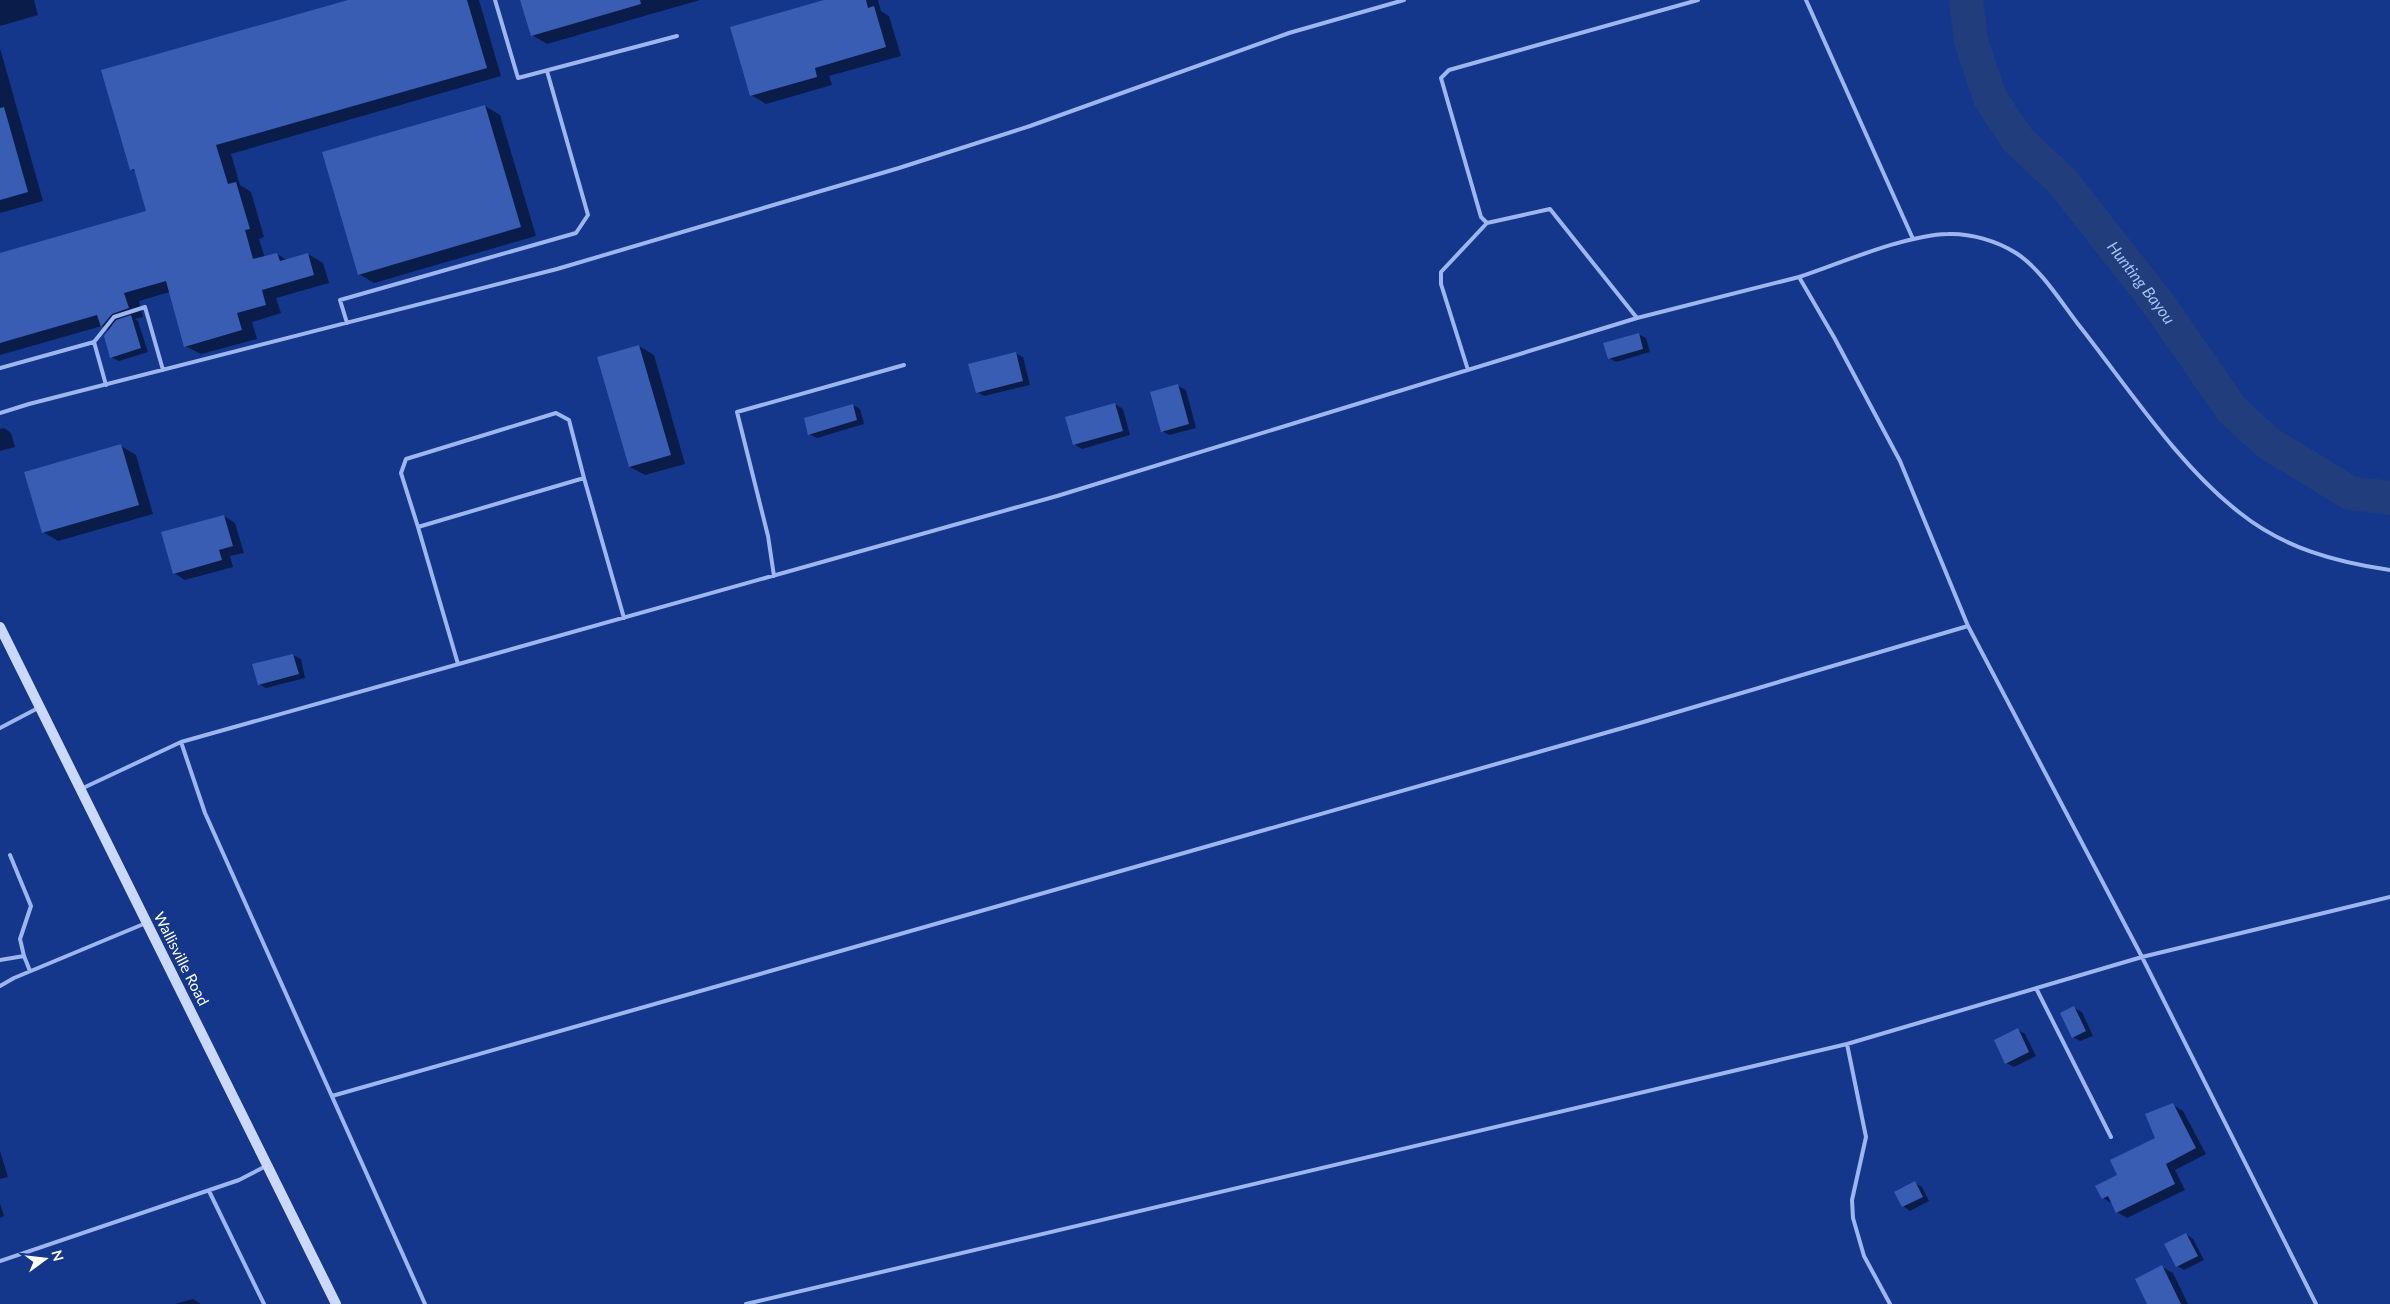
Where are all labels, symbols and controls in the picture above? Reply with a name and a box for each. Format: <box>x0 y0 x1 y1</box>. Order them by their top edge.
water label: Hunting Bayou <box>2104 237 2179 327</box>
street label: Wallisville Road <box>151 909 213 1008</box>
north arrow <box>20 1234 70 1284</box>
text: N <box>48 1248 68 1263</box>

